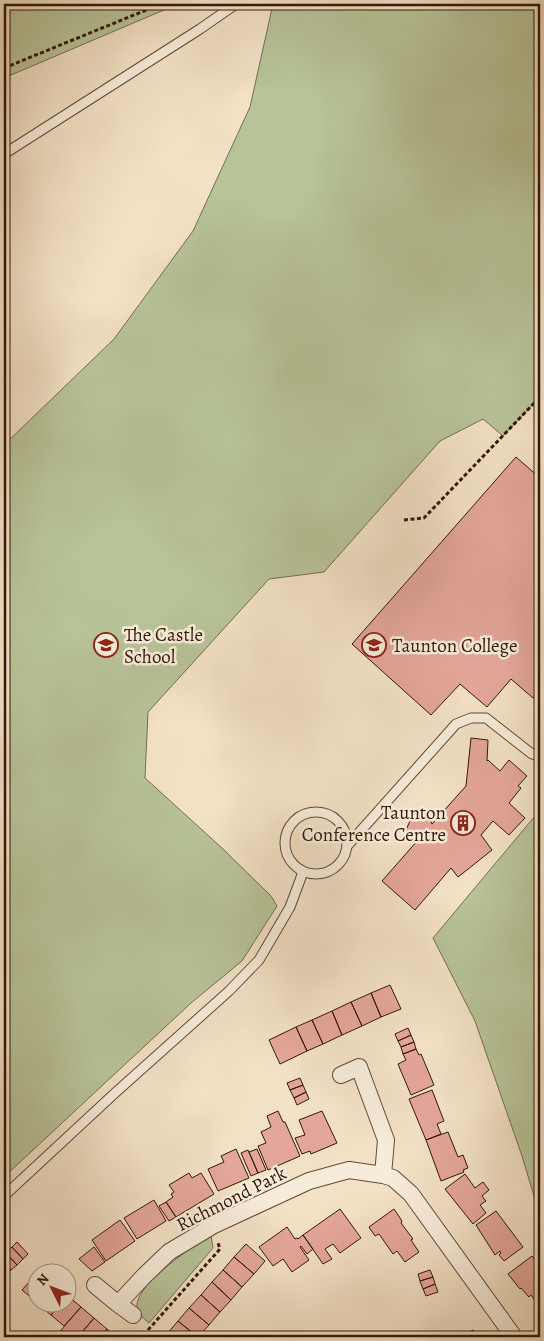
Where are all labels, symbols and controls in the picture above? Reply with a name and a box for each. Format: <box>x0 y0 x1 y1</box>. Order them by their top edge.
place label: The Castle School <box>124 622 203 670</box>
school or university icon: The Castle School <box>93 632 119 658</box>
school or university icon: Taunton College <box>361 632 387 658</box>
place label: Taunton College <box>392 633 517 659</box>
place label: Taunton Conference Centre <box>302 800 446 848</box>
building icon: Taunton Conference Centre <box>450 810 476 836</box>
street label: Richmond Park <box>172 1160 291 1238</box>
north arrow <box>28 1264 78 1314</box>
text: N <box>32 1269 53 1290</box>

